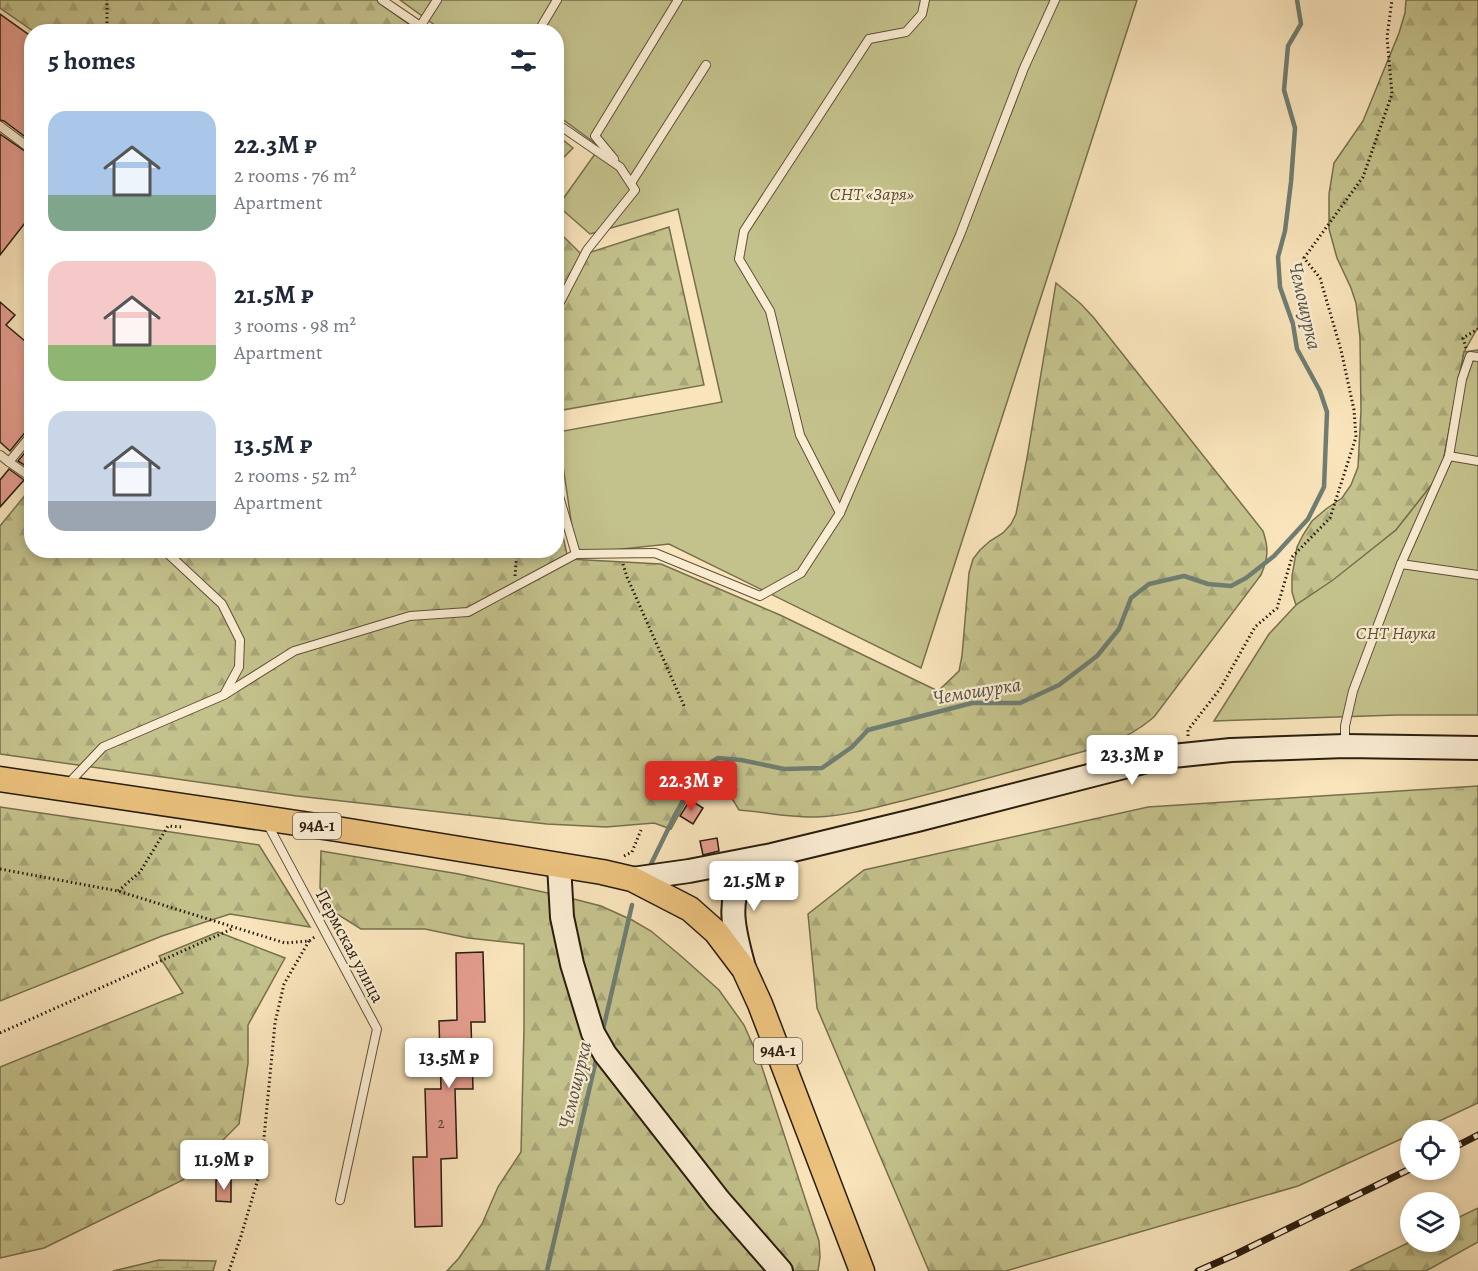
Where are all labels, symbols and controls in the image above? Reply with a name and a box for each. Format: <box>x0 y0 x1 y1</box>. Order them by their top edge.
text: 5 homes <box>48 43 136 78</box>
icon: filters <box>507 44 540 77</box>
text: 22.3M ₽ <box>234 127 317 162</box>
icon: home <box>96 135 168 207</box>
text: 2 rooms · 76 m² <box>234 162 356 189</box>
park label: СНТ «Заря» <box>830 182 915 206</box>
text: Apartment <box>234 189 323 216</box>
water label: Чемошурка <box>1282 260 1328 352</box>
text: 21.5M ₽ <box>234 277 314 312</box>
icon: home <box>96 285 168 357</box>
text: 3 rooms · 98 m² <box>234 312 356 339</box>
text: Apartment <box>234 339 323 366</box>
text: 13.5M ₽ <box>234 427 312 462</box>
icon: home <box>96 435 168 507</box>
text: 2 rooms · 52 m² <box>234 462 357 489</box>
text: Apartment <box>234 489 323 516</box>
park label: СНТ Наука <box>1356 621 1436 645</box>
water label: Чемошурка <box>931 671 1023 711</box>
pin: 23.3M ₽ <box>1077 735 1187 786</box>
text: 23.3M ₽ <box>1101 741 1163 768</box>
pin: 22.3M ₽ <box>636 761 746 812</box>
text: 22.3M ₽ <box>659 767 723 794</box>
road number: 94А-1 <box>293 813 341 839</box>
pin: 21.5M ₽ <box>699 861 809 912</box>
text: 21.5M ₽ <box>723 867 785 894</box>
street label: Пермская улица <box>310 885 390 1008</box>
pin: 13.5M ₽ <box>394 1038 504 1089</box>
road number: 94А-1 <box>754 1038 802 1064</box>
water label: Чемошурка <box>552 1039 598 1131</box>
text: 13.5M ₽ <box>419 1044 479 1071</box>
house number: 2 <box>437 1113 445 1133</box>
map controls <box>1400 1120 1460 1252</box>
button: locate <box>1400 1120 1460 1180</box>
pin: 11.9M ₽ <box>169 1140 279 1191</box>
text: 11.9M ₽ <box>194 1146 254 1173</box>
button: layers <box>1400 1192 1460 1252</box>

